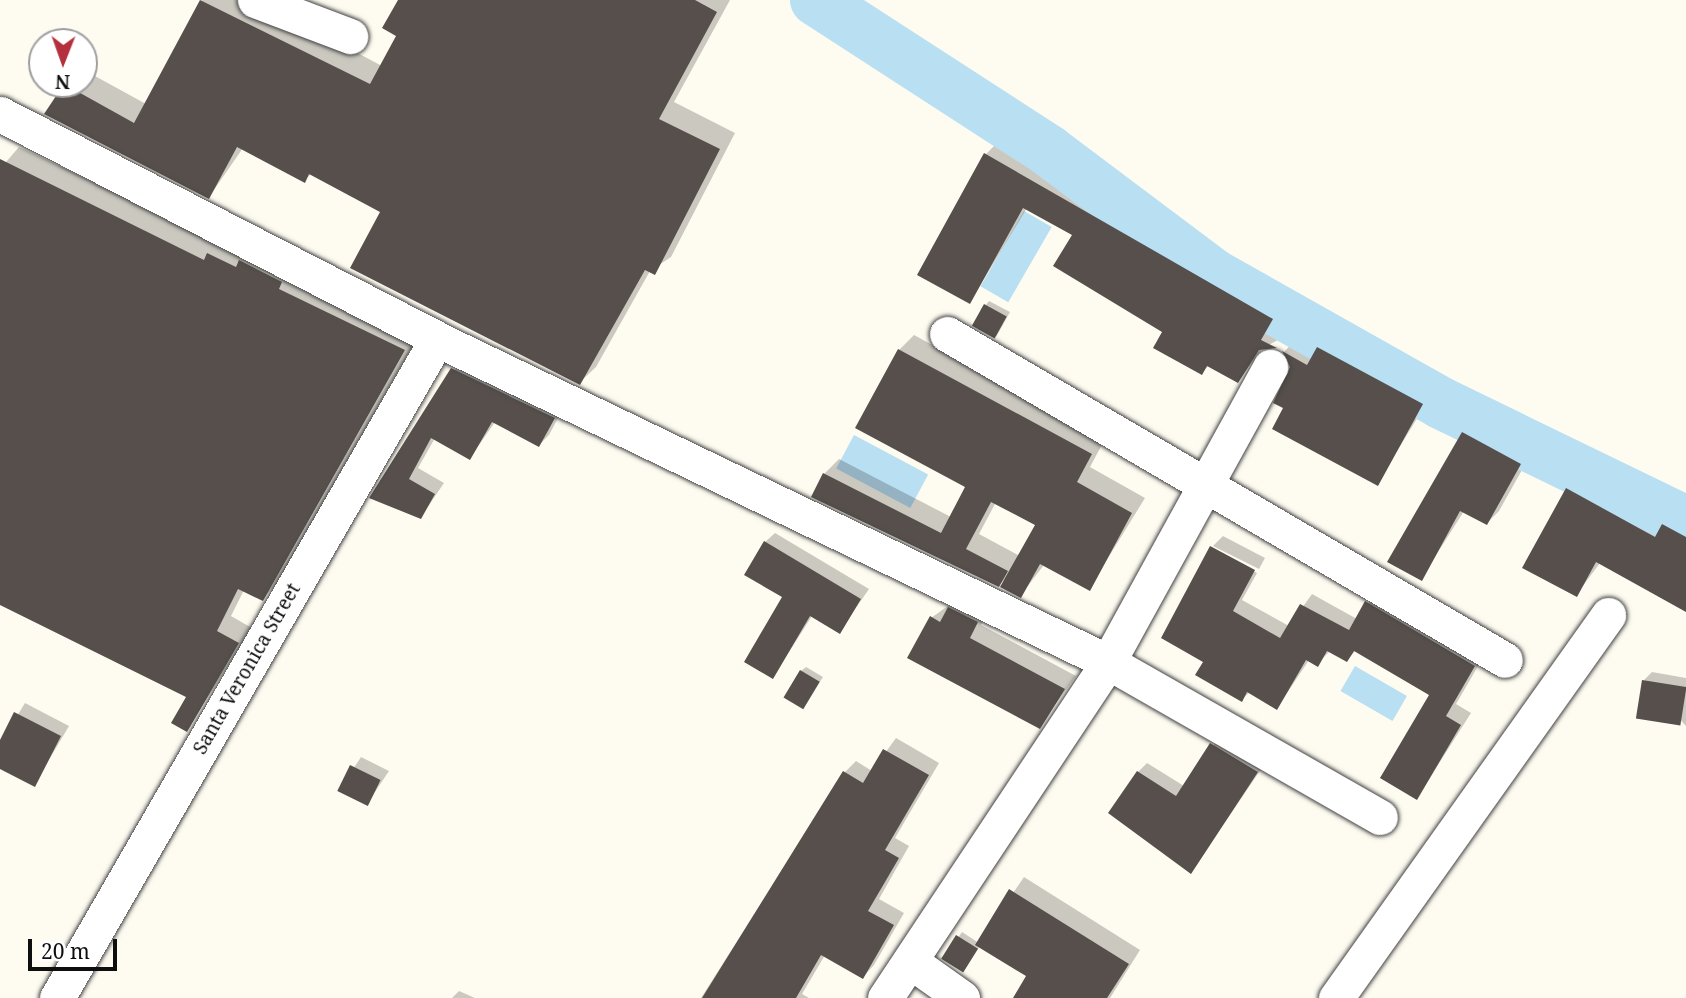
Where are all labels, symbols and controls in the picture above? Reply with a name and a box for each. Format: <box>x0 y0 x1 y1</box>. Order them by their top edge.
north arrow <box>28 28 98 98</box>
text: N <box>55 69 70 95</box>
street label: Santa Veronica Street <box>189 579 305 759</box>
scale bar <box>32 925 121 969</box>
text: 20 m <box>41 937 90 965</box>

